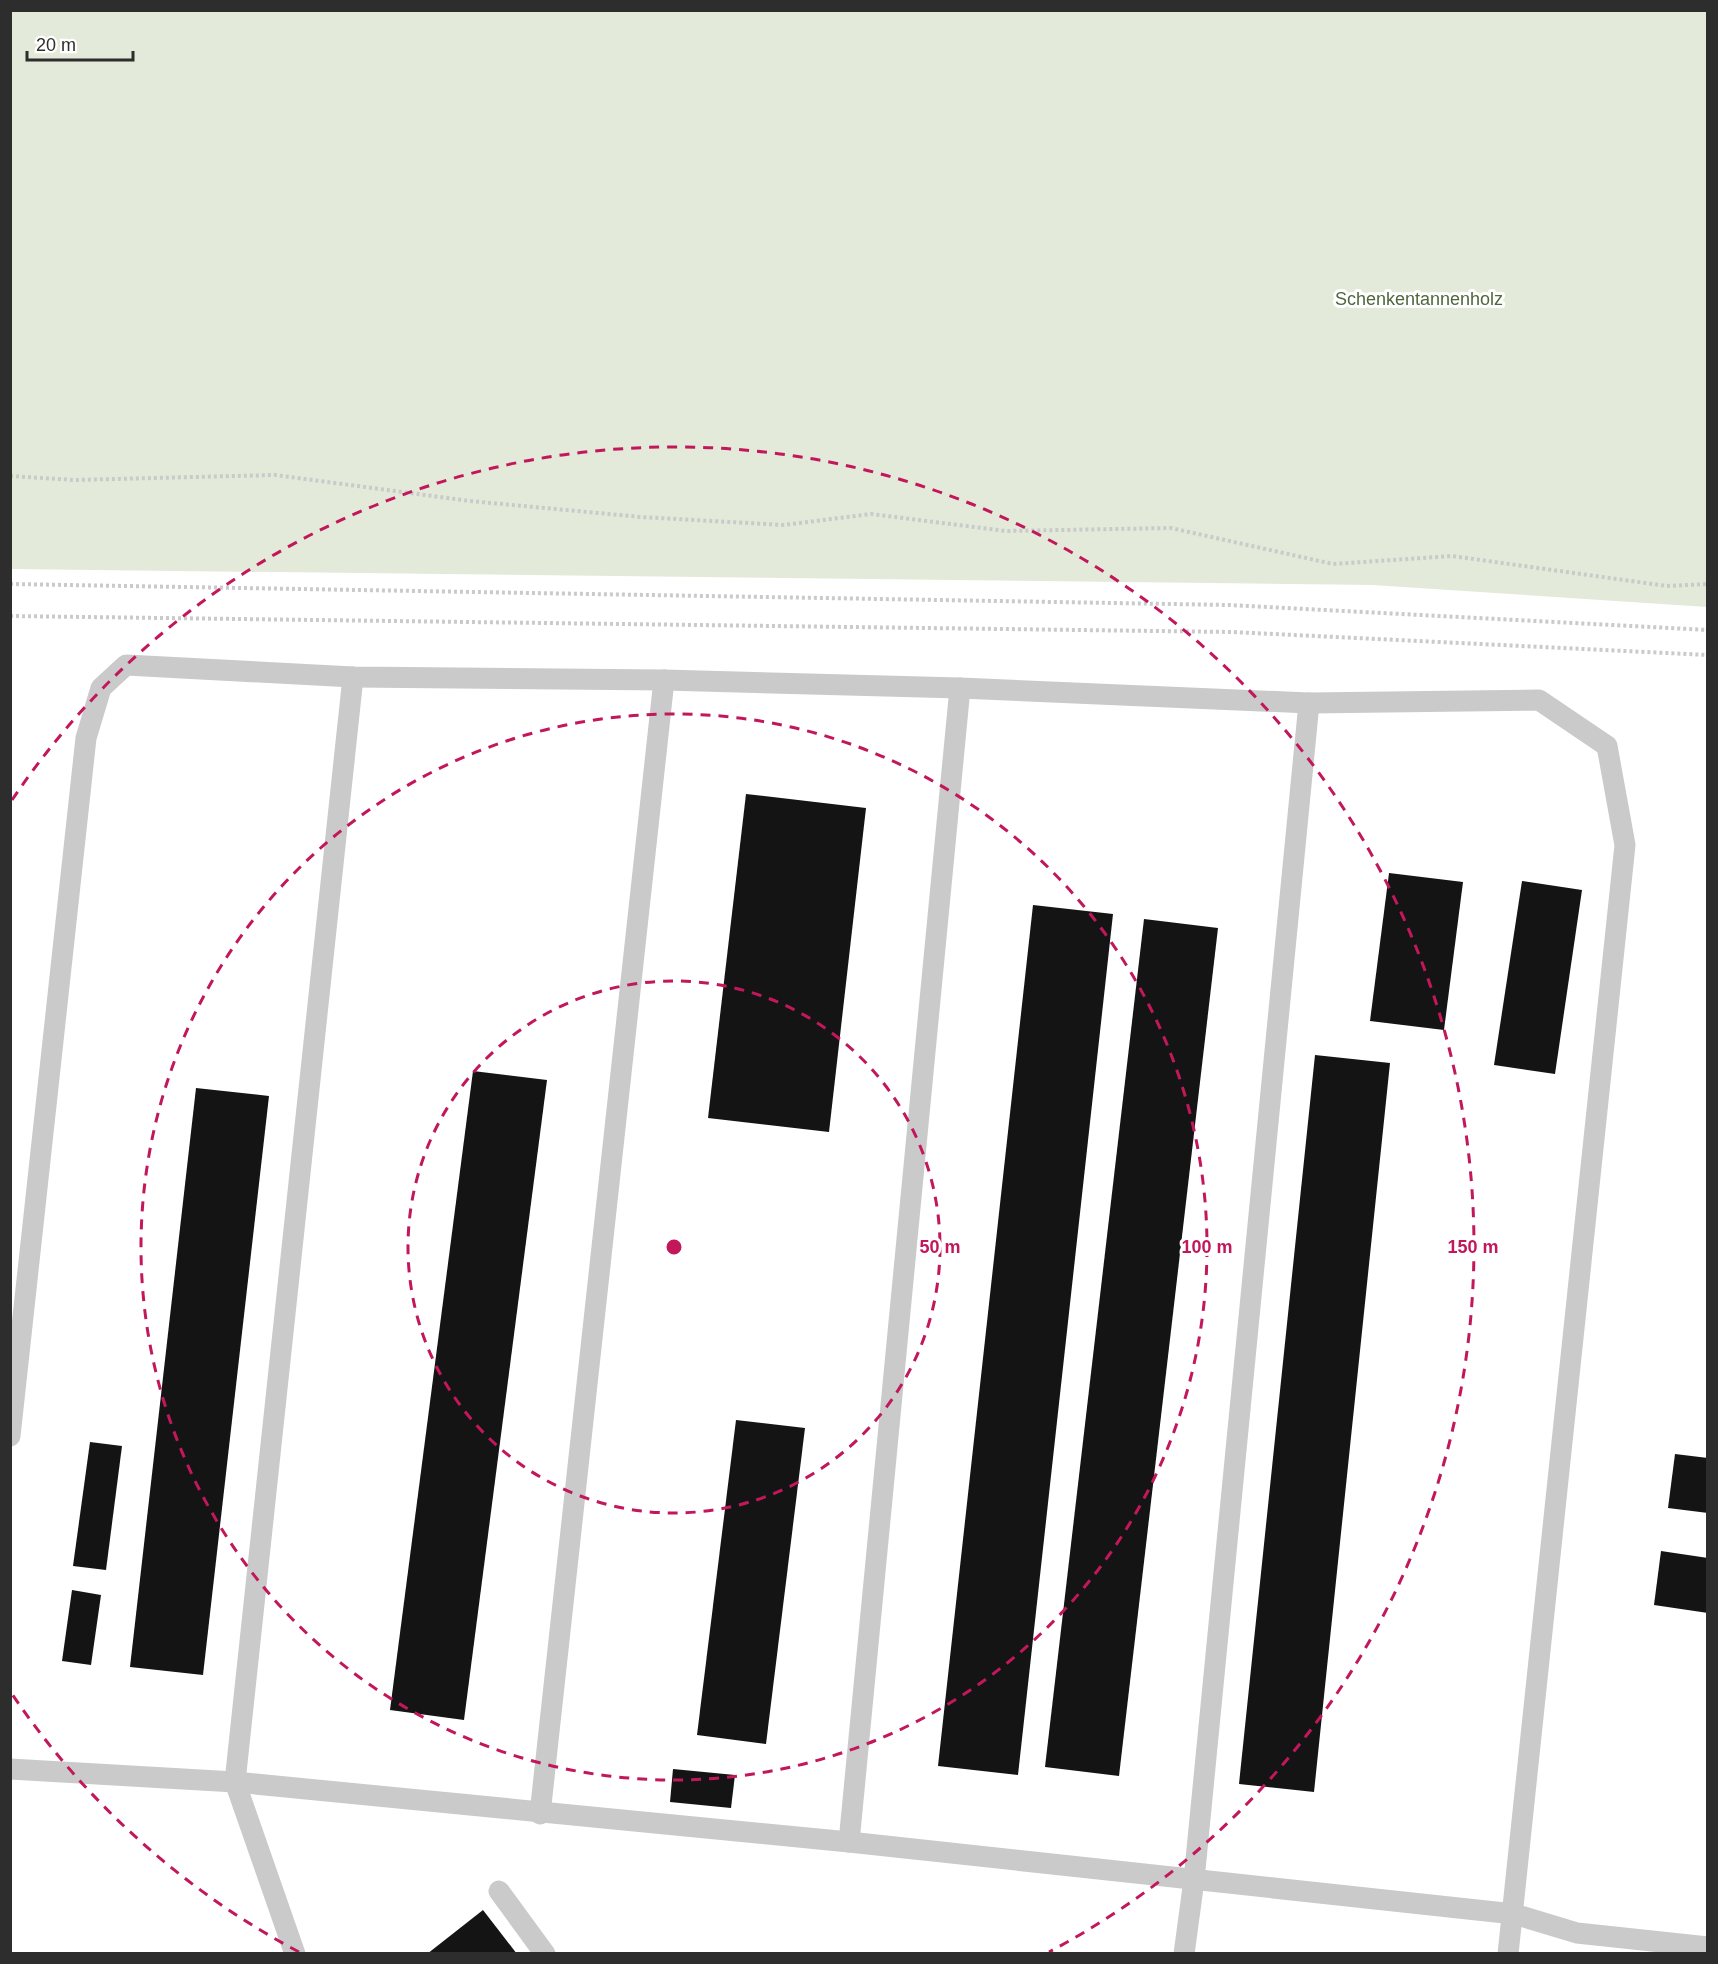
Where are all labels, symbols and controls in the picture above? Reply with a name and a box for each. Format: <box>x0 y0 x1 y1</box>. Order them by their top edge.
scale bar <box>27 24 134 62</box>
text: 20 m <box>36 35 76 55</box>
park label: Schenkentannenholz <box>1335 289 1503 309</box>
centre of rings <box>664 1237 684 1257</box>
text: 50 m <box>919 1237 961 1257</box>
text: 100 m <box>1181 1237 1233 1257</box>
text: 150 m <box>1447 1237 1499 1257</box>

